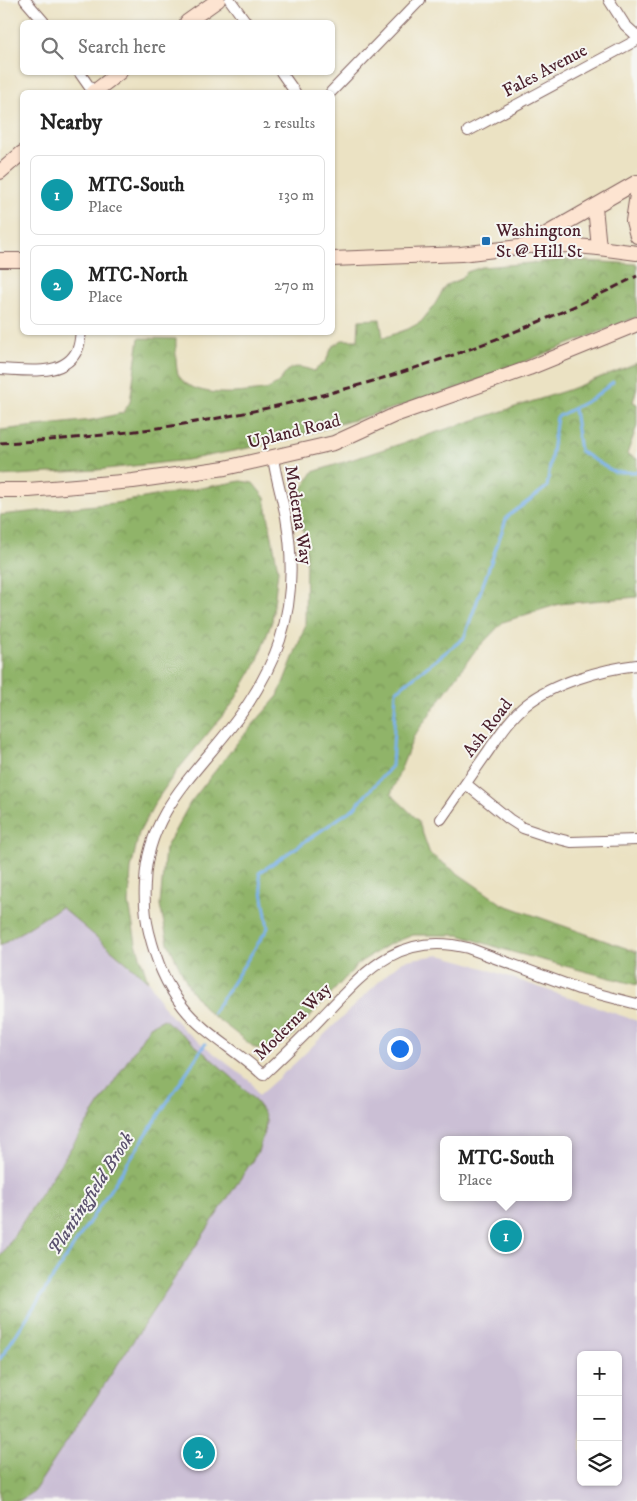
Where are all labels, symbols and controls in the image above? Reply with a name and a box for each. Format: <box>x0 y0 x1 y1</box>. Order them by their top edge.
search box <box>20 20 335 75</box>
icon: search <box>38 34 66 62</box>
text: Search here <box>78 36 166 59</box>
street label: Fales Avenue <box>499 40 591 102</box>
text: Nearby <box>40 110 102 136</box>
text: 2 results <box>263 113 315 133</box>
text: MTC-South <box>88 174 185 197</box>
text: 1 <box>54 185 60 205</box>
text: 130 m <box>278 185 314 205</box>
text: Place <box>88 197 122 217</box>
place label: Washington St @ Hill St <box>495 220 582 263</box>
marker: Washington St @ Hill St <box>480 235 492 247</box>
text: MTC-North <box>88 264 188 287</box>
text: 2 <box>53 275 61 295</box>
text: 270 m <box>274 275 314 295</box>
text: Place <box>88 287 122 307</box>
street label: Upland Road <box>245 410 343 454</box>
street label: Moderna Way <box>279 464 317 567</box>
street label: Ash Road <box>458 694 518 762</box>
street label: Moderna Way <box>250 978 337 1065</box>
your location <box>387 1036 413 1062</box>
water label: Plantingfield Brook <box>43 1129 139 1259</box>
popup <box>440 1136 572 1201</box>
text: MTC-South <box>458 1147 554 1170</box>
text: Place <box>458 1170 492 1190</box>
pin: 1 <box>490 1217 522 1255</box>
map controls <box>577 1351 622 1486</box>
button: + <box>577 1351 622 1396</box>
button: − <box>577 1396 622 1441</box>
pin: 2 <box>183 1434 215 1472</box>
button: layers <box>577 1441 622 1486</box>

